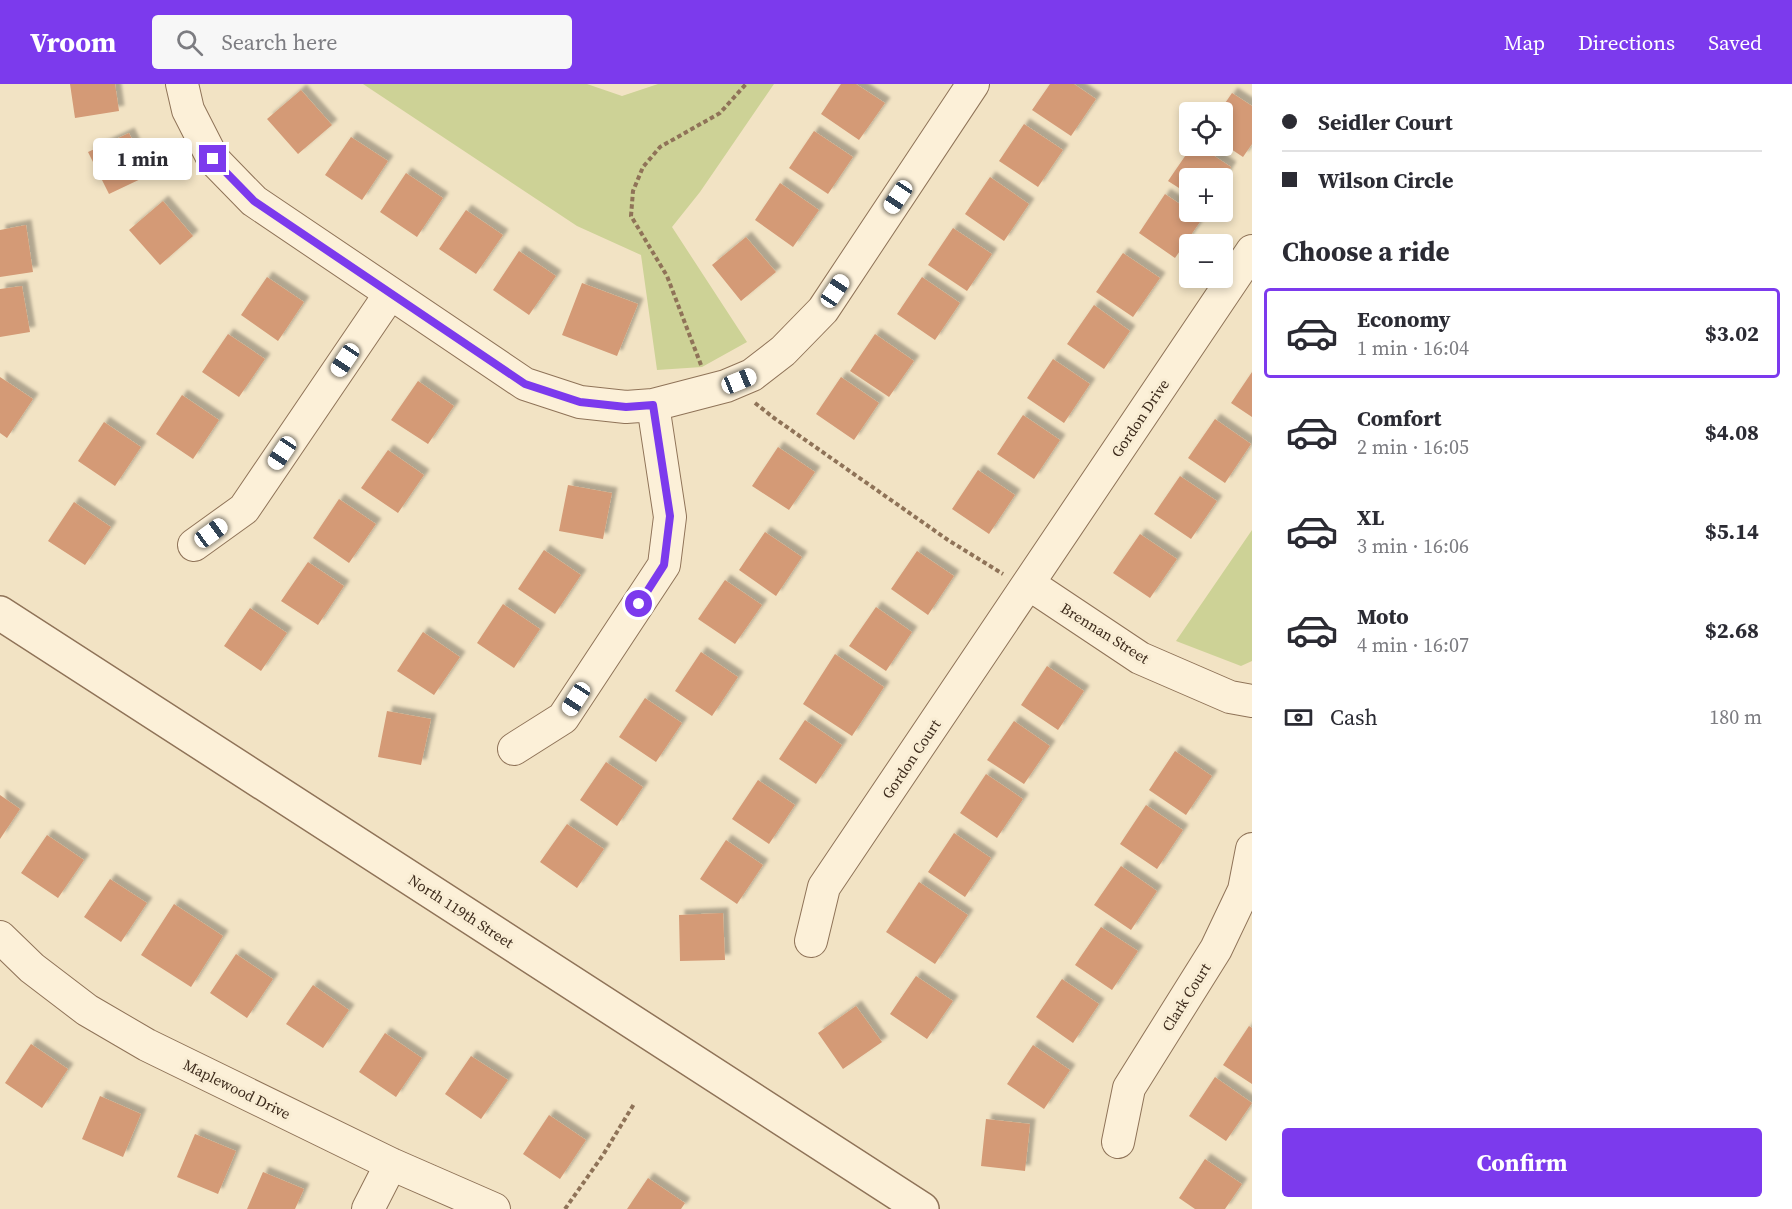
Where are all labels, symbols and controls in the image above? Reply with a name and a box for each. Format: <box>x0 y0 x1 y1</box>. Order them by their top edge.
search box <box>152 15 572 69</box>
text: Vroom <box>30 23 116 61</box>
icon: search <box>173 26 206 59</box>
text: Search here <box>221 27 337 57</box>
text: Map <box>1504 28 1545 57</box>
text: Directions <box>1578 28 1675 57</box>
text: Saved <box>1708 28 1762 57</box>
map controls <box>1179 102 1233 288</box>
button: locate <box>1179 102 1233 156</box>
text: Seidler Court <box>1318 107 1453 137</box>
callout: 1 min <box>93 138 192 180</box>
text: 1 min <box>117 145 168 173</box>
route end <box>199 145 226 172</box>
text: Wilson Circle <box>1318 165 1453 195</box>
button: + <box>1179 168 1233 222</box>
car <box>880 177 916 217</box>
text: Choose a ride <box>1282 233 1450 270</box>
button: − <box>1179 234 1233 288</box>
car <box>817 271 853 311</box>
text: Economy <box>1357 304 1451 334</box>
icon: car <box>1285 306 1339 360</box>
text: $3.02 <box>1705 318 1759 348</box>
text: 1 min · 16:04 <box>1357 334 1469 362</box>
car <box>327 340 363 380</box>
car <box>719 366 759 396</box>
street label: Gordon Drive <box>1106 374 1174 461</box>
text: Comfort <box>1357 403 1441 433</box>
icon: car <box>1285 405 1339 459</box>
text: $4.08 <box>1705 417 1759 447</box>
car <box>264 433 300 473</box>
text: 2 min · 16:05 <box>1357 433 1469 461</box>
text: XL <box>1357 502 1384 532</box>
icon: car <box>1285 504 1339 558</box>
car <box>191 515 231 551</box>
text: $5.14 <box>1705 516 1759 546</box>
text: 3 min · 16:06 <box>1357 532 1469 560</box>
route start <box>625 590 652 617</box>
street label: Brennan Street <box>1057 597 1153 669</box>
text: Moto <box>1357 601 1409 631</box>
icon: car <box>1285 603 1339 657</box>
text: $2.68 <box>1705 615 1759 645</box>
text: 4 min · 16:07 <box>1357 631 1469 659</box>
car <box>559 679 593 719</box>
icon: cash <box>1282 701 1315 734</box>
text: Cash <box>1330 702 1378 732</box>
text: 180 m <box>1709 703 1762 731</box>
street label: Gordon Court <box>877 715 945 803</box>
street label: North 119th Street <box>404 869 518 953</box>
street label: Clark Court <box>1157 959 1215 1035</box>
street label: Maplewood Drive <box>180 1054 294 1124</box>
button: Confirm <box>1282 1128 1762 1197</box>

